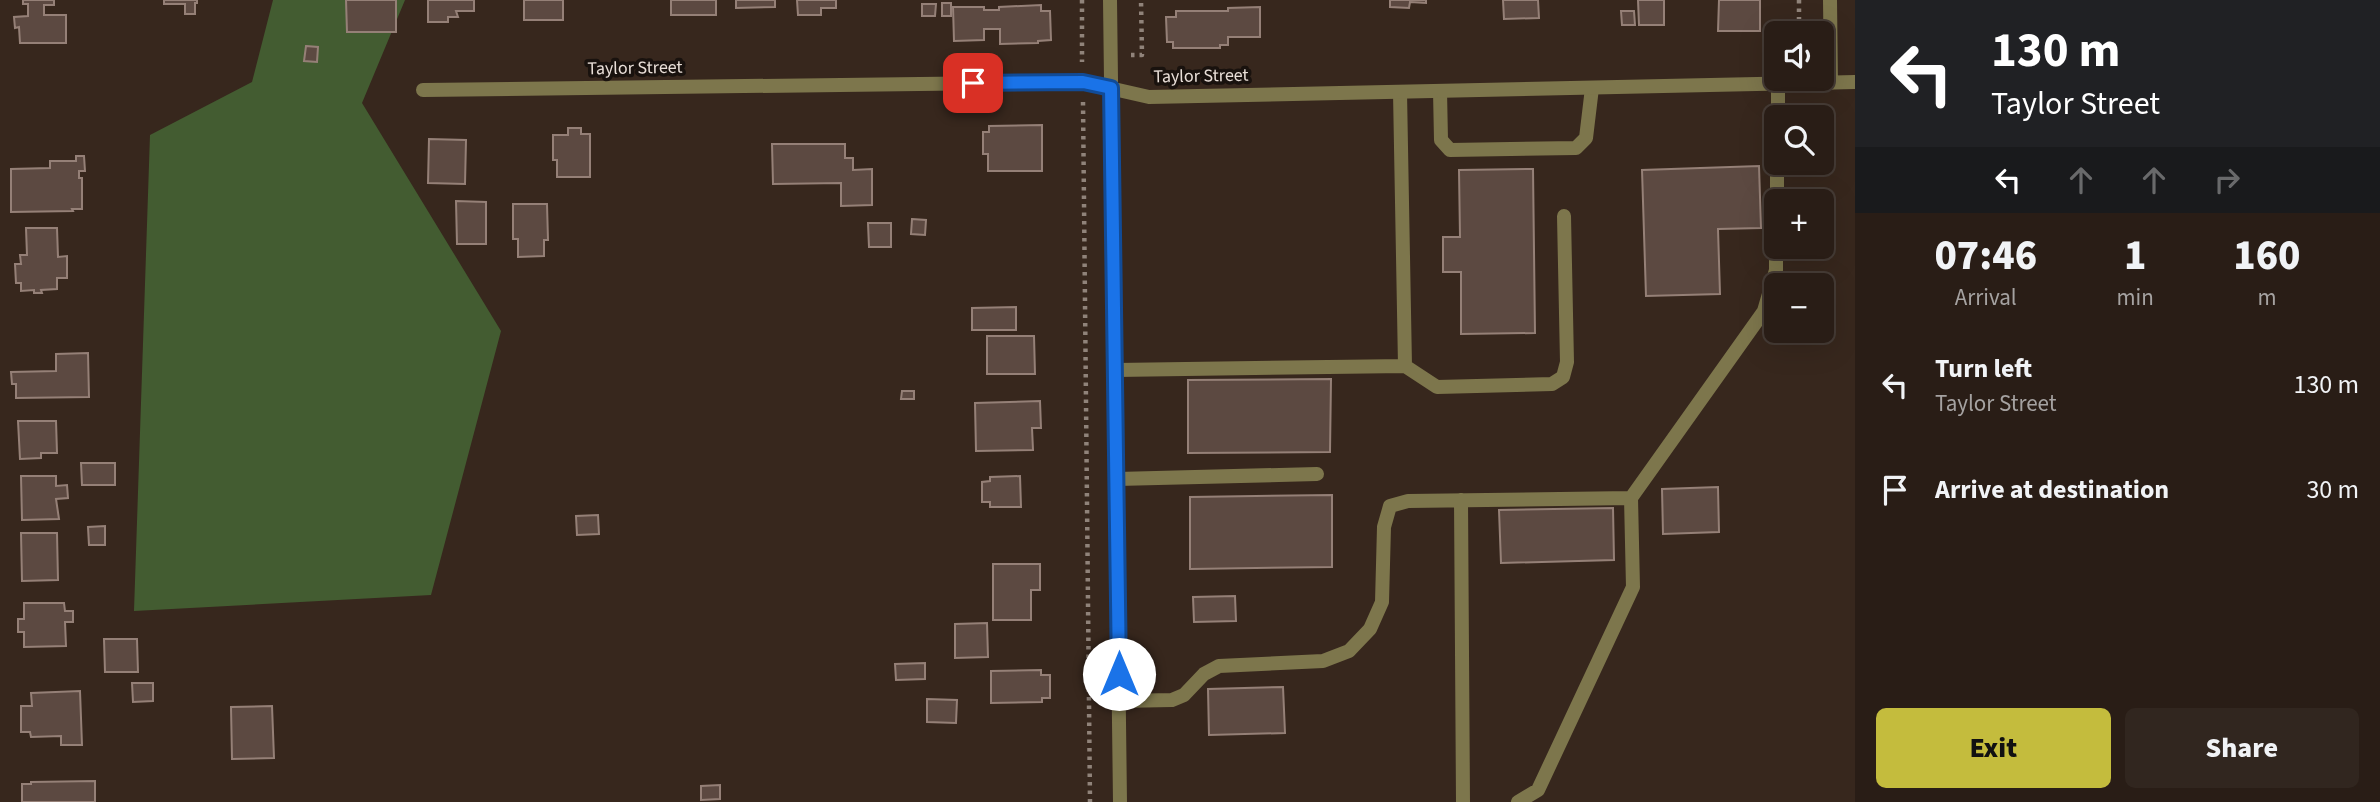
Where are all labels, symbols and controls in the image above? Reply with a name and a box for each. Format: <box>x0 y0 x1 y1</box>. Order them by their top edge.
text: 130 m <box>1991 16 2120 86</box>
map controls <box>1764 21 1834 343</box>
button: sound <box>1764 21 1834 91</box>
icon: left <box>1876 28 1967 119</box>
pin <box>943 53 1003 113</box>
street label: Taylor Street <box>587 55 683 81</box>
street label: Taylor Street <box>1153 63 1249 89</box>
icon: arrive <box>954 64 992 102</box>
text: Taylor Street <box>1991 81 2160 127</box>
button: search <box>1764 105 1834 175</box>
icon: left <box>1989 161 2027 199</box>
icon: ahead <box>2062 161 2100 199</box>
icon: ahead <box>2135 161 2173 199</box>
icon: right <box>2208 161 2246 199</box>
button: + <box>1764 189 1834 259</box>
text: 07:46 <box>1934 226 2037 286</box>
text: 1 <box>2124 226 2146 286</box>
text: 160 <box>2233 226 2301 286</box>
button: − <box>1764 273 1834 343</box>
text: Arrival <box>1955 281 2017 314</box>
text: min <box>2117 281 2154 314</box>
text: m <box>2257 281 2276 314</box>
text: Turn left <box>1935 350 2032 387</box>
icon: left <box>1876 366 1914 404</box>
text: 130 m <box>2293 366 2359 403</box>
text: Taylor Street <box>1935 387 2057 420</box>
icon: arrive <box>1876 471 1914 509</box>
text: Arrive at destination <box>1935 471 2169 508</box>
text: 30 m <box>2306 471 2359 508</box>
position arrow <box>1082 637 1156 711</box>
button: Exit <box>1876 708 2111 788</box>
button: Share <box>2125 708 2359 788</box>

